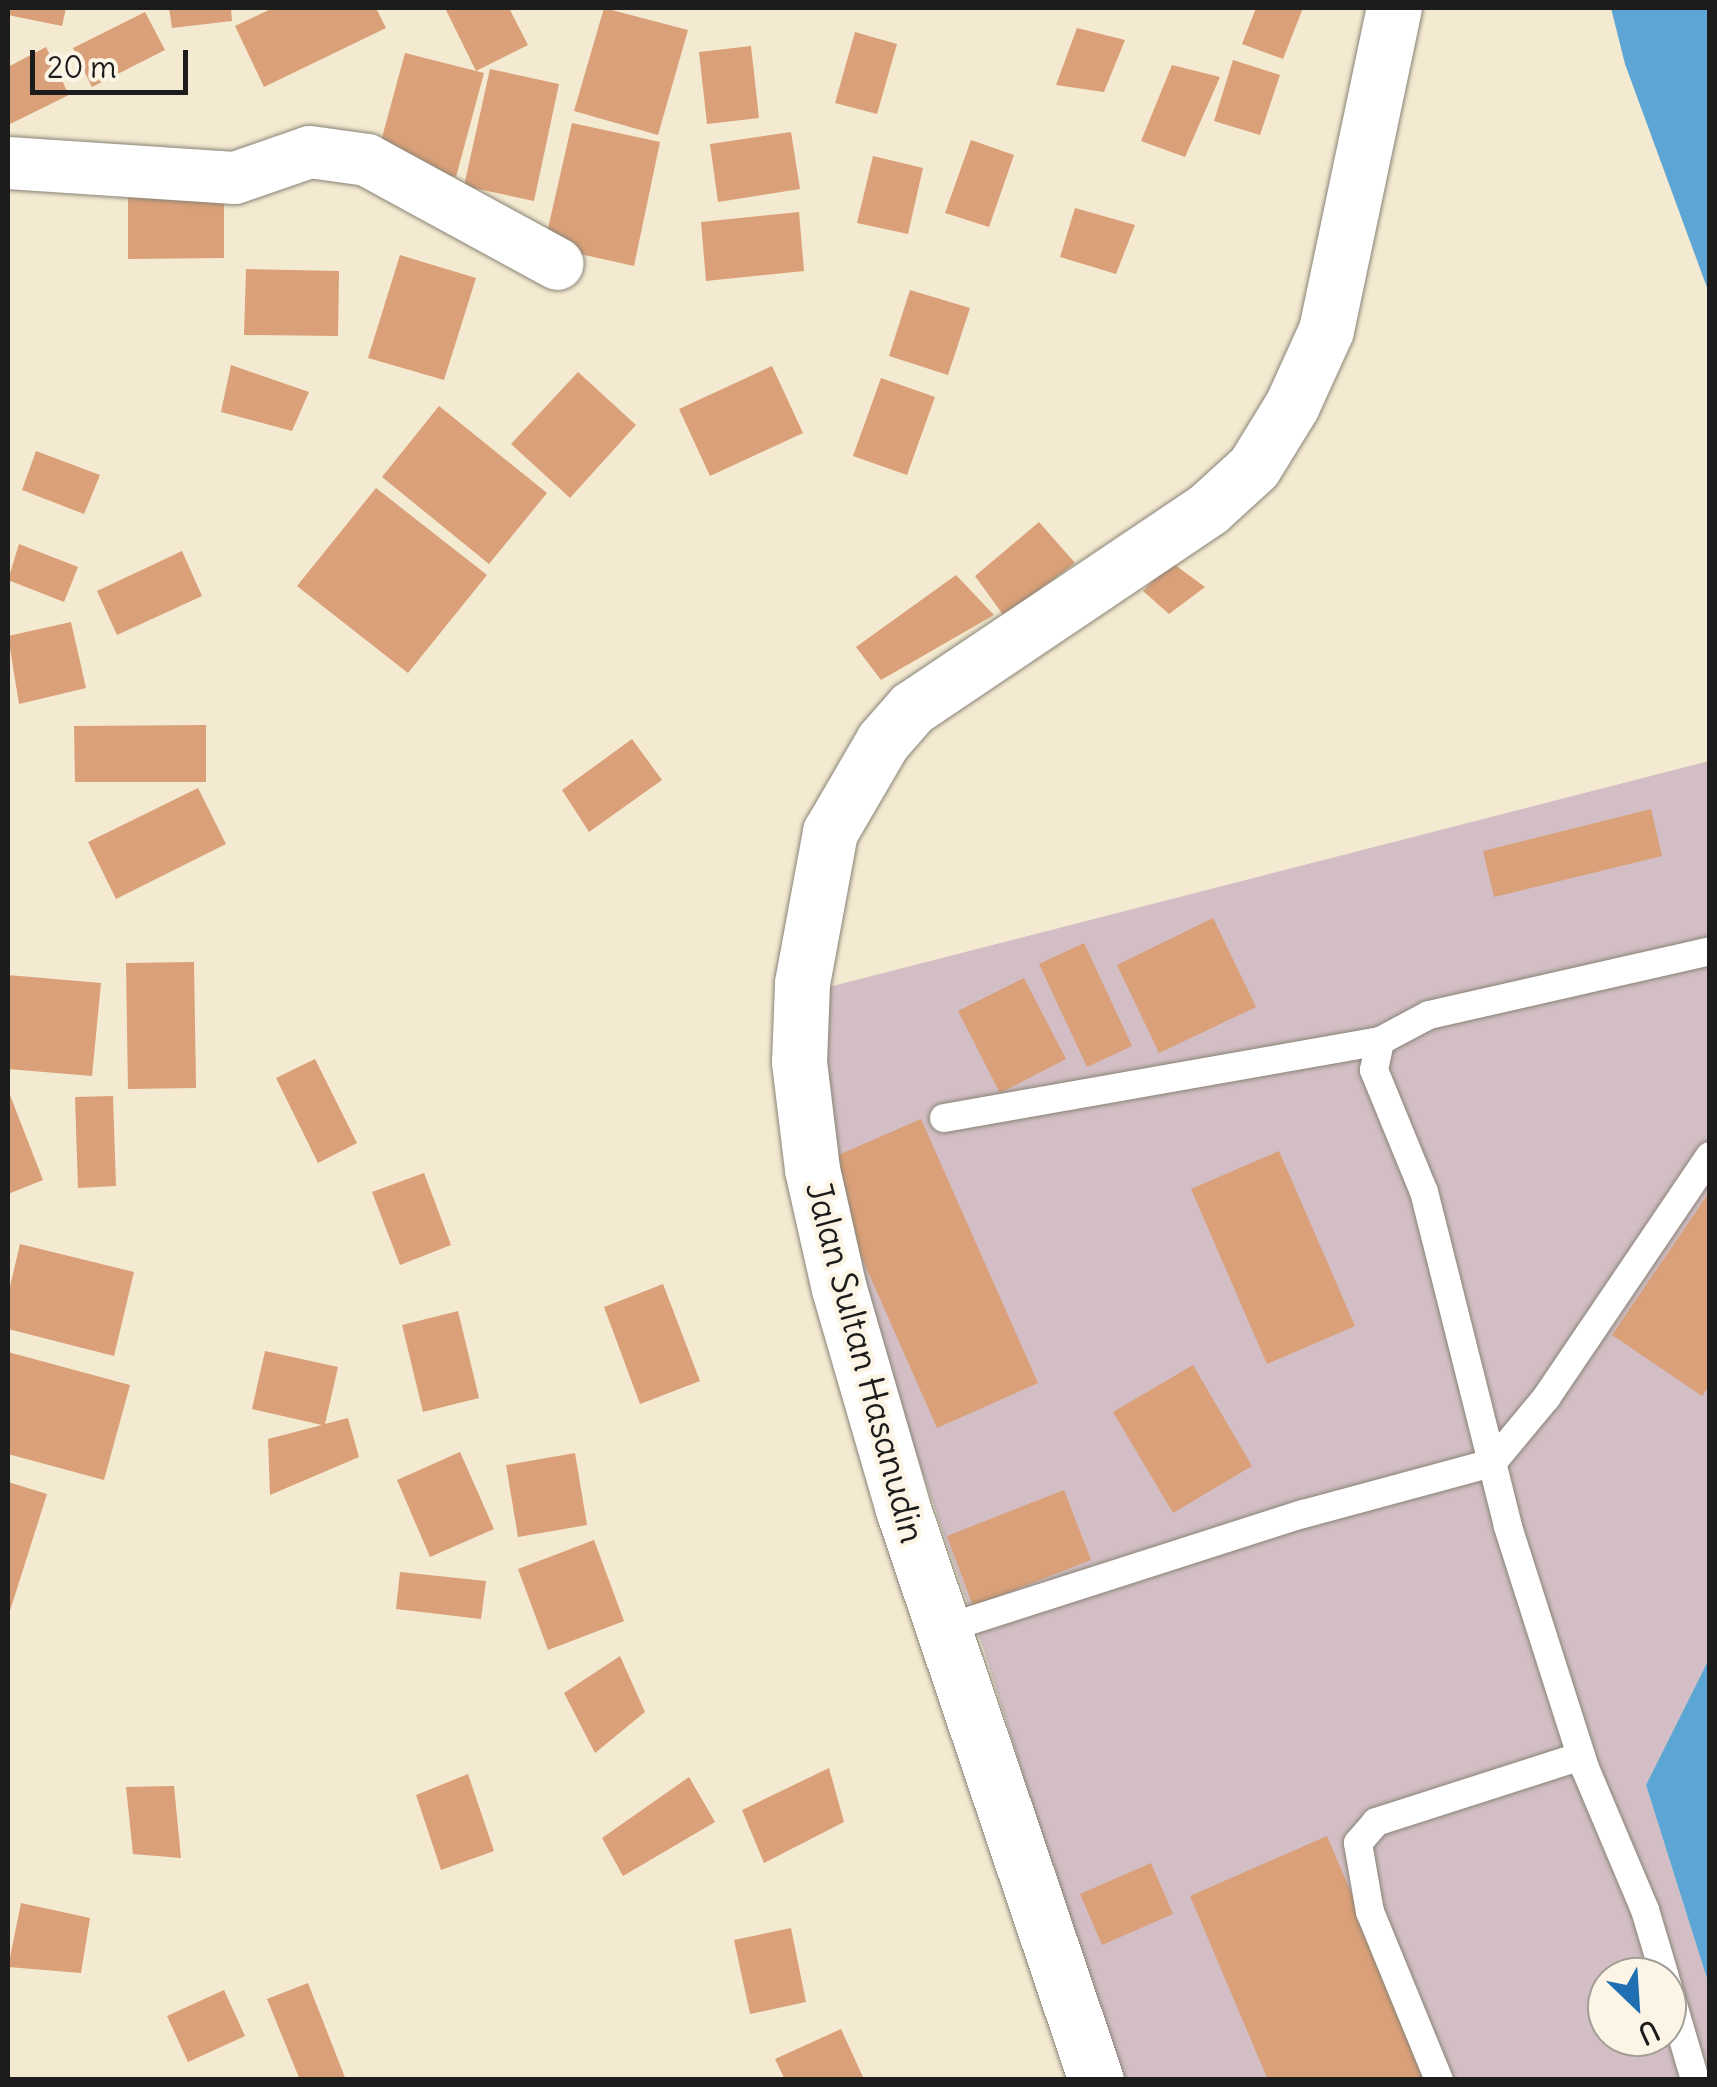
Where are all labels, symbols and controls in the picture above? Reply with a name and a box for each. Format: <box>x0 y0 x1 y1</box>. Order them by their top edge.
scale bar <box>35 30 192 92</box>
text: 20 m <box>47 48 117 86</box>
street label: Jalan Sultan Hasanudin <box>798 1177 934 1547</box>
north arrow <box>1587 1957 1687 2057</box>
text: U <box>1633 2012 1665 2053</box>

